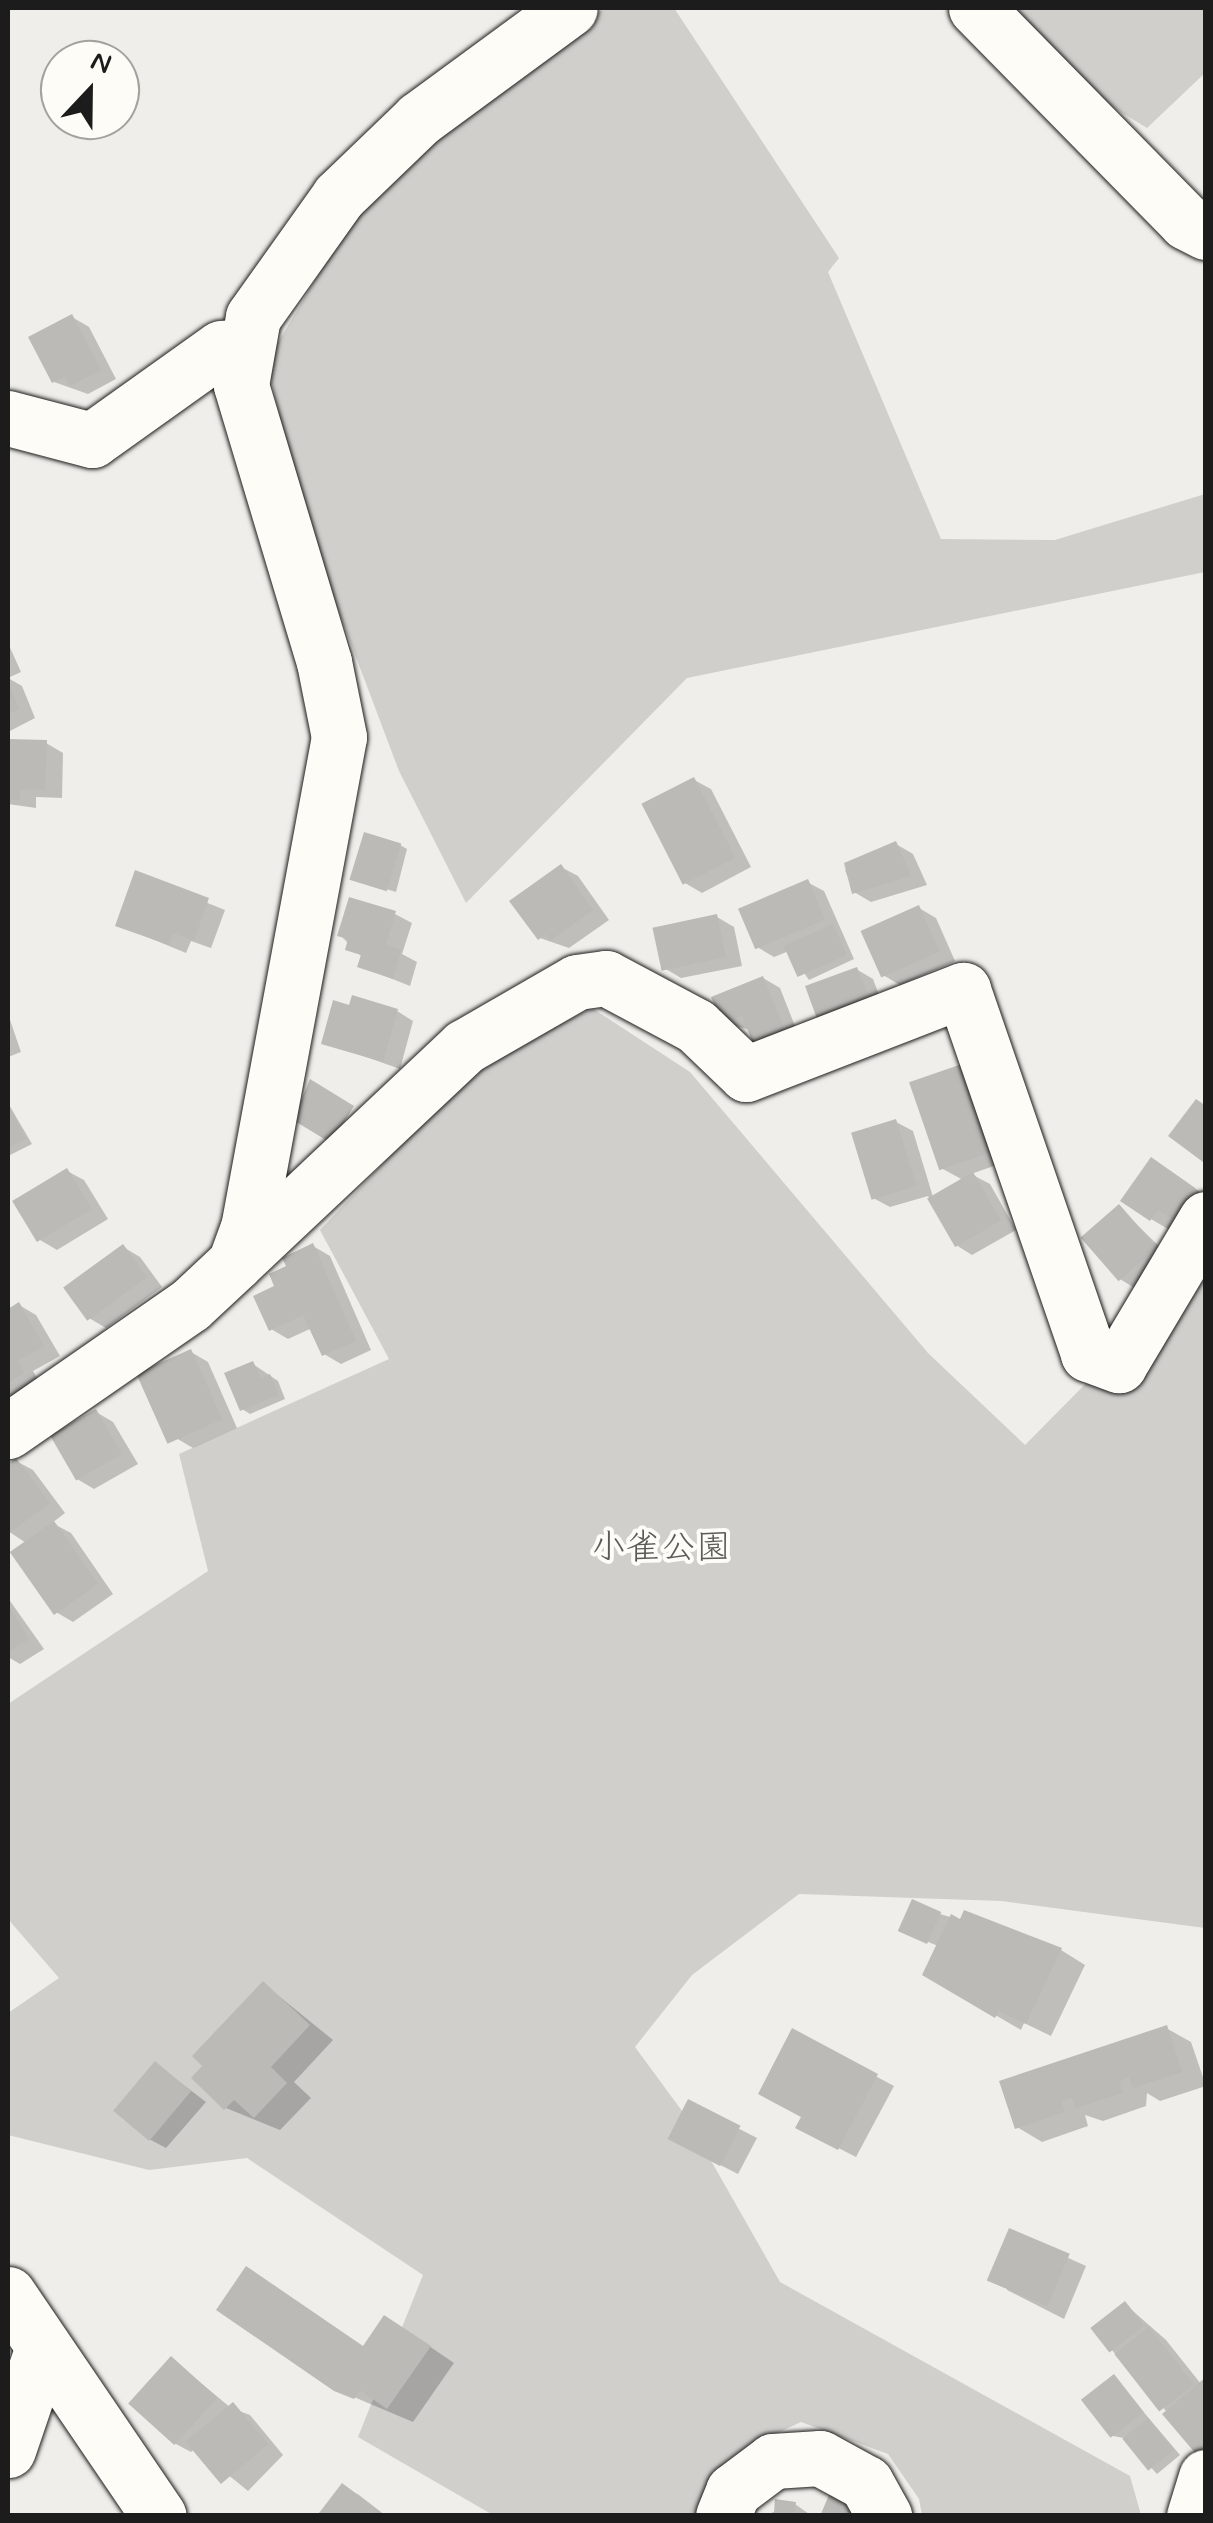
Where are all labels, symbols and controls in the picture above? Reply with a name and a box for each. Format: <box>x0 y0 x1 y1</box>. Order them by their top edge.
north arrow <box>40 40 140 140</box>
text: N <box>85 43 116 84</box>
park label: 小雀公園 <box>591 1527 731 1569</box>

